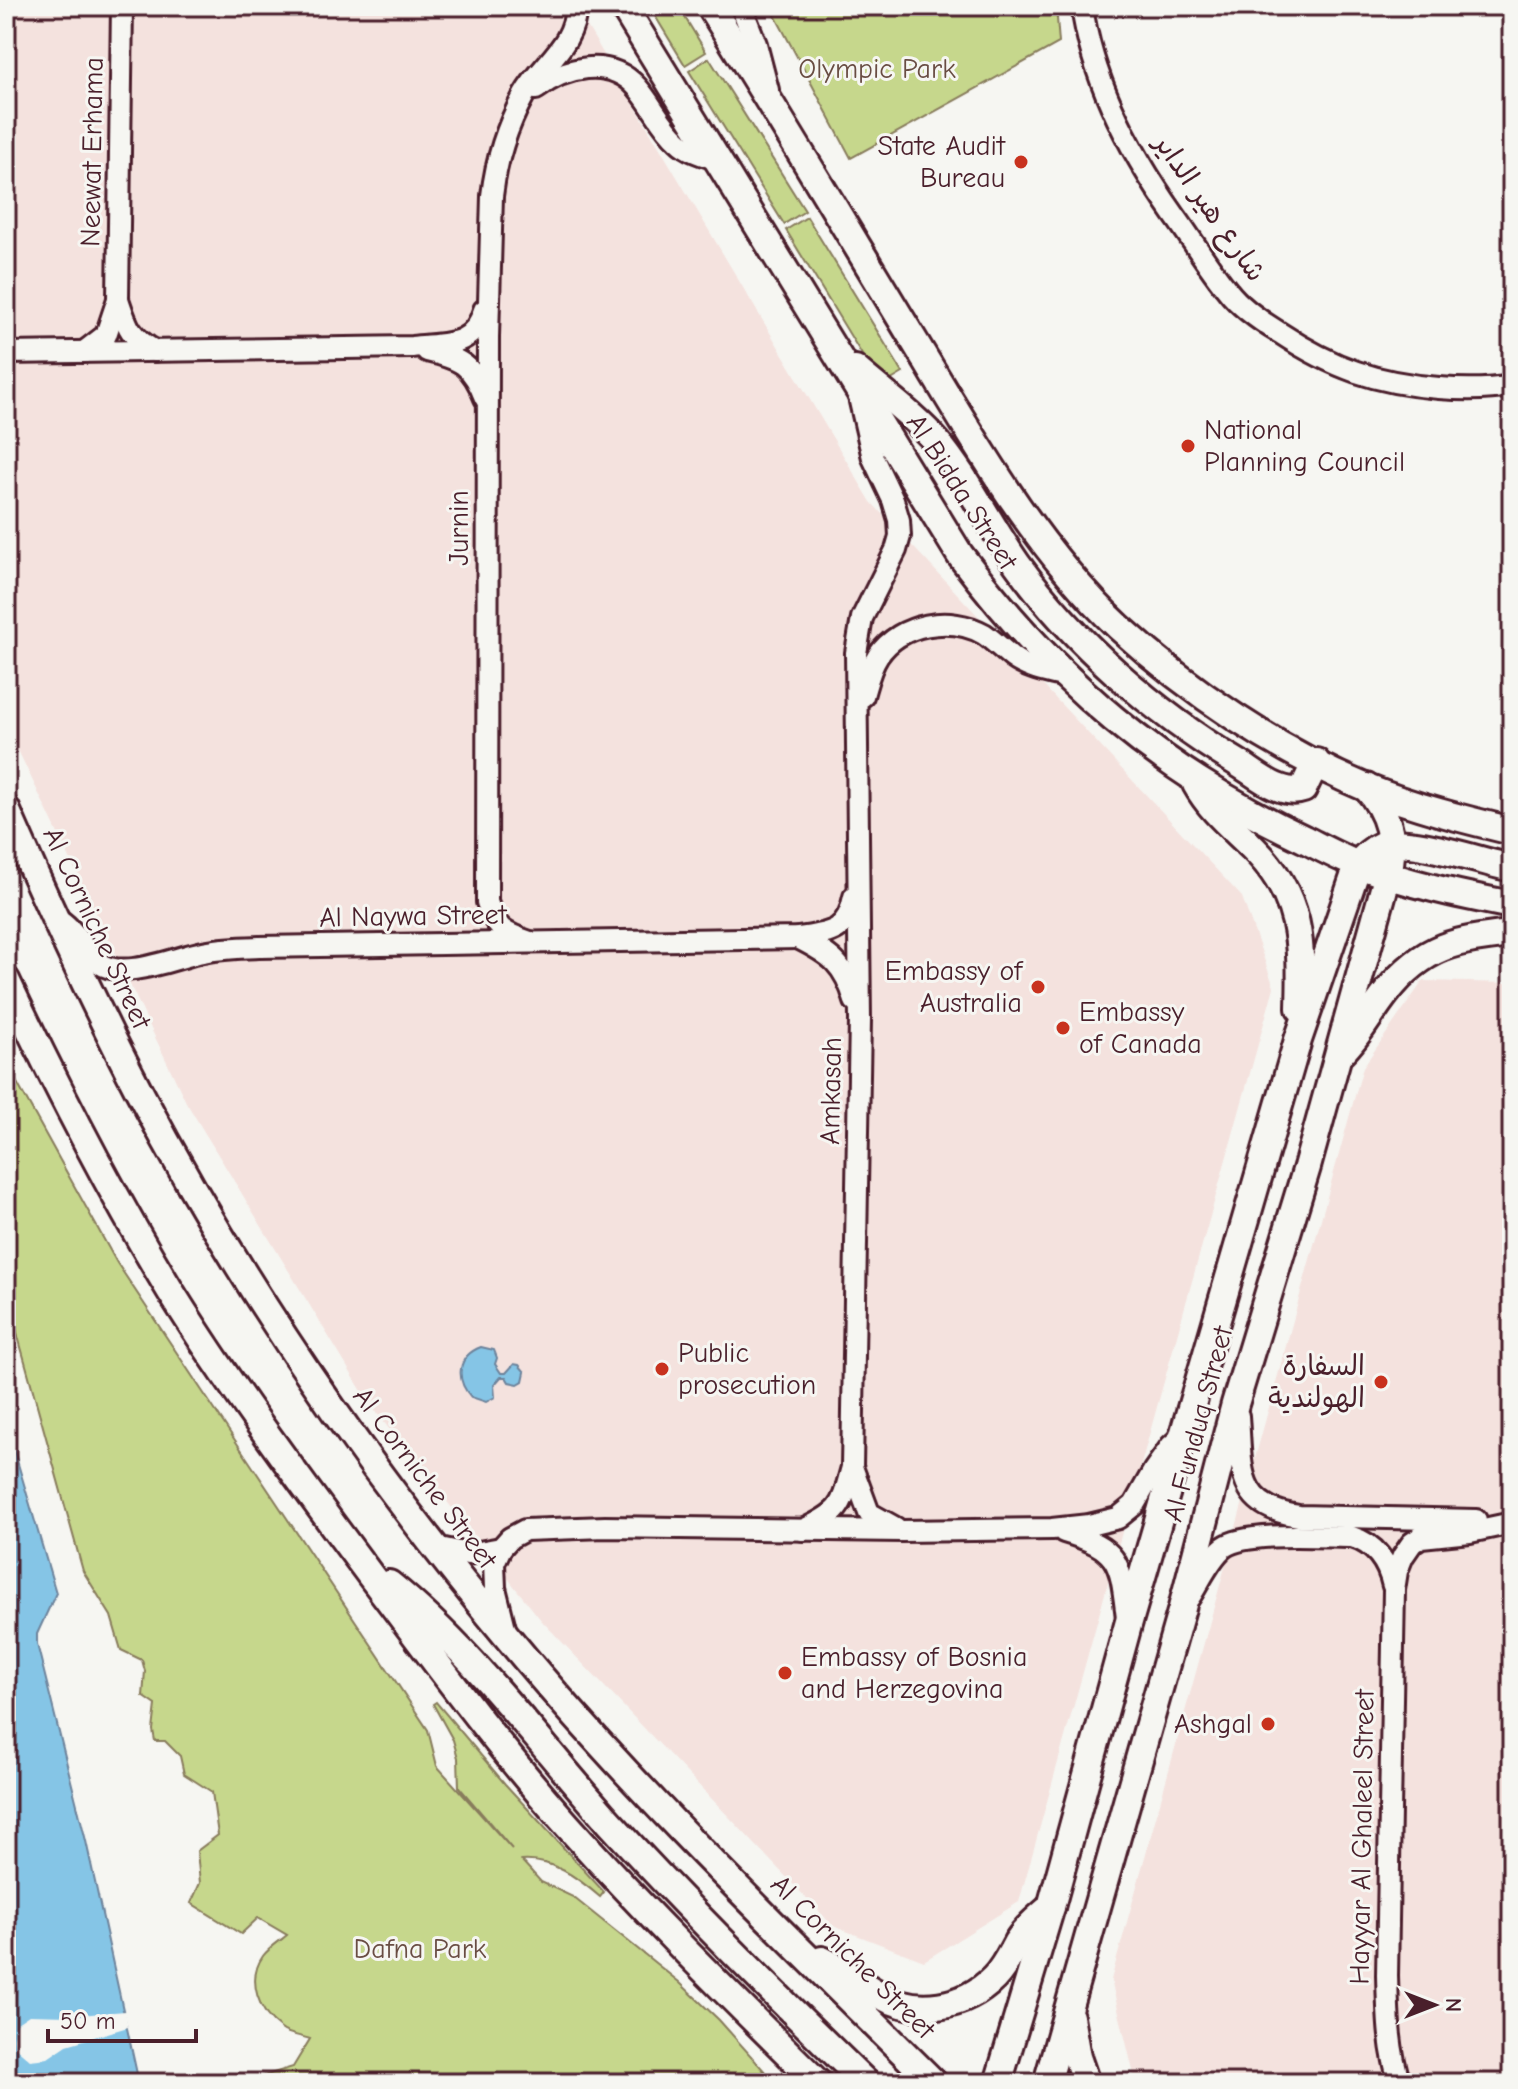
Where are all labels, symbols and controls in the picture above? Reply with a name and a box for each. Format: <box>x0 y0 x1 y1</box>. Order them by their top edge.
park label: Olympic Park <box>798 53 956 85</box>
street label: Neewat Erhama <box>74 57 110 247</box>
street label: شارع هير الداير <box>1144 127 1272 289</box>
place label: State Audit Bureau <box>878 130 1006 194</box>
marker: State Audit Bureau <box>1012 153 1030 171</box>
street label: Al Bidda Street <box>900 408 1025 577</box>
place label: National Planning Council <box>1204 414 1405 478</box>
marker: National Planning Council <box>1179 437 1197 455</box>
street label: Jurnin <box>443 490 475 566</box>
street label: Al Corniche Street <box>36 822 158 1035</box>
street label: Al Naywa Street <box>319 898 508 934</box>
place label: Embassy of Australia <box>885 955 1024 1019</box>
marker: Embassy of Australia <box>1029 978 1047 996</box>
place label: Embassy of Canada <box>1079 996 1202 1060</box>
marker: Embassy of Canada <box>1054 1019 1072 1037</box>
street label: Amkasah <box>814 1037 848 1145</box>
street label: Al Funduq Street <box>1157 1322 1240 1525</box>
place label: Public prosecution <box>678 1337 816 1401</box>
place label: السفارة الهولندية <box>1268 1350 1365 1416</box>
marker: Public prosecution <box>653 1360 671 1378</box>
marker: السفارة الهولندية <box>1372 1373 1390 1391</box>
street label: Al Corniche Street <box>346 1381 504 1576</box>
place label: Embassy of Bosnia and Herzegovina <box>801 1641 1027 1705</box>
marker: Embassy of Bosnia and Herzegovina <box>776 1664 794 1682</box>
street label: Hayyar Al Ghaleel Street <box>1343 1688 1381 1985</box>
place label: Ashgal <box>1174 1708 1252 1740</box>
marker: Ashgal <box>1259 1715 1277 1733</box>
street label: Al Corniche Street <box>764 1868 942 2046</box>
park label: Dafna Park <box>354 1933 487 1965</box>
north arrow <box>1394 1965 1474 2045</box>
scale bar <box>48 1993 196 2043</box>
text: N <box>1440 1998 1466 2012</box>
text: 50 m <box>60 2007 116 2035</box>

